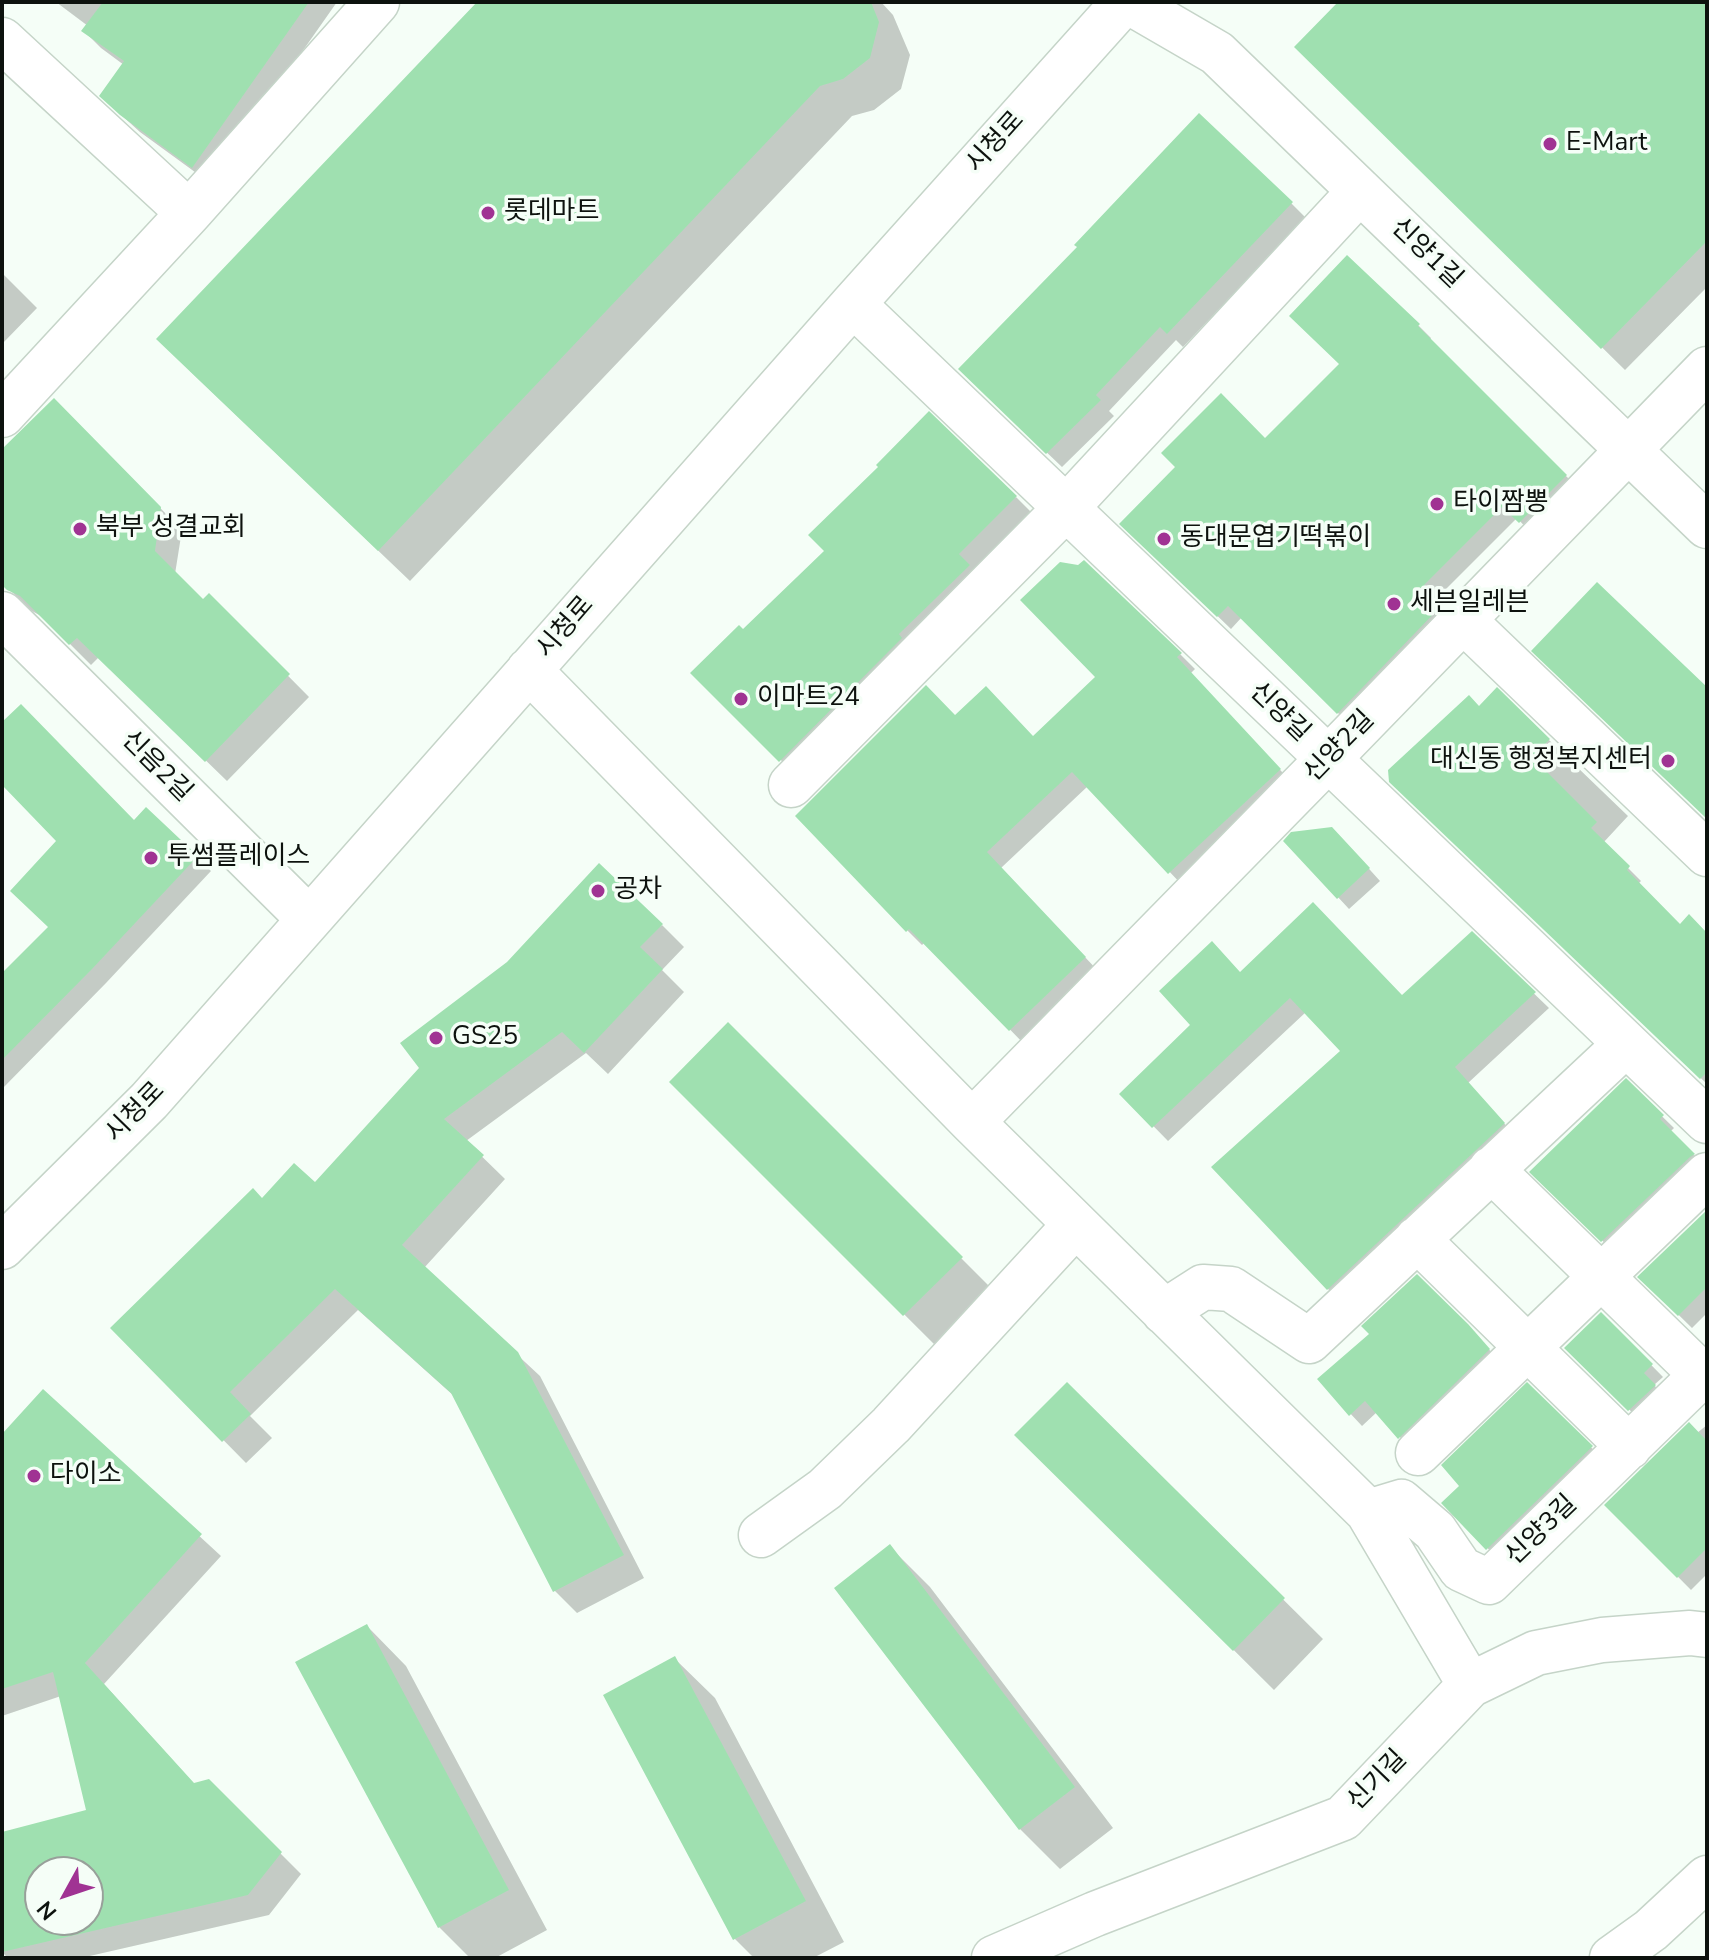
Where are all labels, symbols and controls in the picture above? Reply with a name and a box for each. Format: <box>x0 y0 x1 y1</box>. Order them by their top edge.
street label: 시청로 <box>960 106 1032 180</box>
place label: E-Mart <box>1566 128 1647 160</box>
marker: E-Mart <box>1541 135 1559 153</box>
place label: 롯데마트 <box>504 197 600 229</box>
marker: 롯데마트 <box>479 204 497 222</box>
street label: 신양1길 <box>1384 212 1468 296</box>
place label: 타이짬뽕 <box>1453 488 1549 520</box>
marker: 타이짬뽕 <box>1428 495 1446 513</box>
place label: 북부 성결교회 <box>96 513 246 545</box>
marker: 북부 성결교회 <box>71 520 89 538</box>
place label: 동대문엽기떡볶이 <box>1180 523 1371 555</box>
marker: 동대문엽기떡볶이 <box>1155 530 1173 548</box>
place label: 세븐일레븐 <box>1410 588 1530 620</box>
street label: 시청로 <box>531 591 601 665</box>
marker: 세븐일레븐 <box>1385 595 1403 613</box>
street label: 신양길 <box>1242 677 1316 749</box>
place label: 이마트24 <box>757 683 860 715</box>
marker: 이마트24 <box>732 690 750 708</box>
street label: 신양2길 <box>1298 705 1382 789</box>
street label: 신음2길 <box>114 725 198 809</box>
place label: 대신동 행정복지센터 <box>1430 745 1652 777</box>
marker: 대신동 행정복지센터 <box>1659 752 1677 770</box>
place label: 투썸플레이스 <box>167 842 311 874</box>
marker: 투썸플레이스 <box>142 849 160 867</box>
place label: 공차 <box>614 875 662 907</box>
marker: 공차 <box>589 882 607 900</box>
place label: GS25 <box>452 1022 518 1054</box>
marker: GS25 <box>427 1029 445 1047</box>
street label: 시청로 <box>100 1076 172 1150</box>
place label: 다이소 <box>50 1460 122 1492</box>
marker: 다이소 <box>25 1467 43 1485</box>
street label: 신양3길 <box>1500 1489 1584 1573</box>
street label: 신기길 <box>1342 1744 1414 1818</box>
north arrow <box>24 1856 104 1936</box>
text: N <box>30 1894 64 1926</box>

